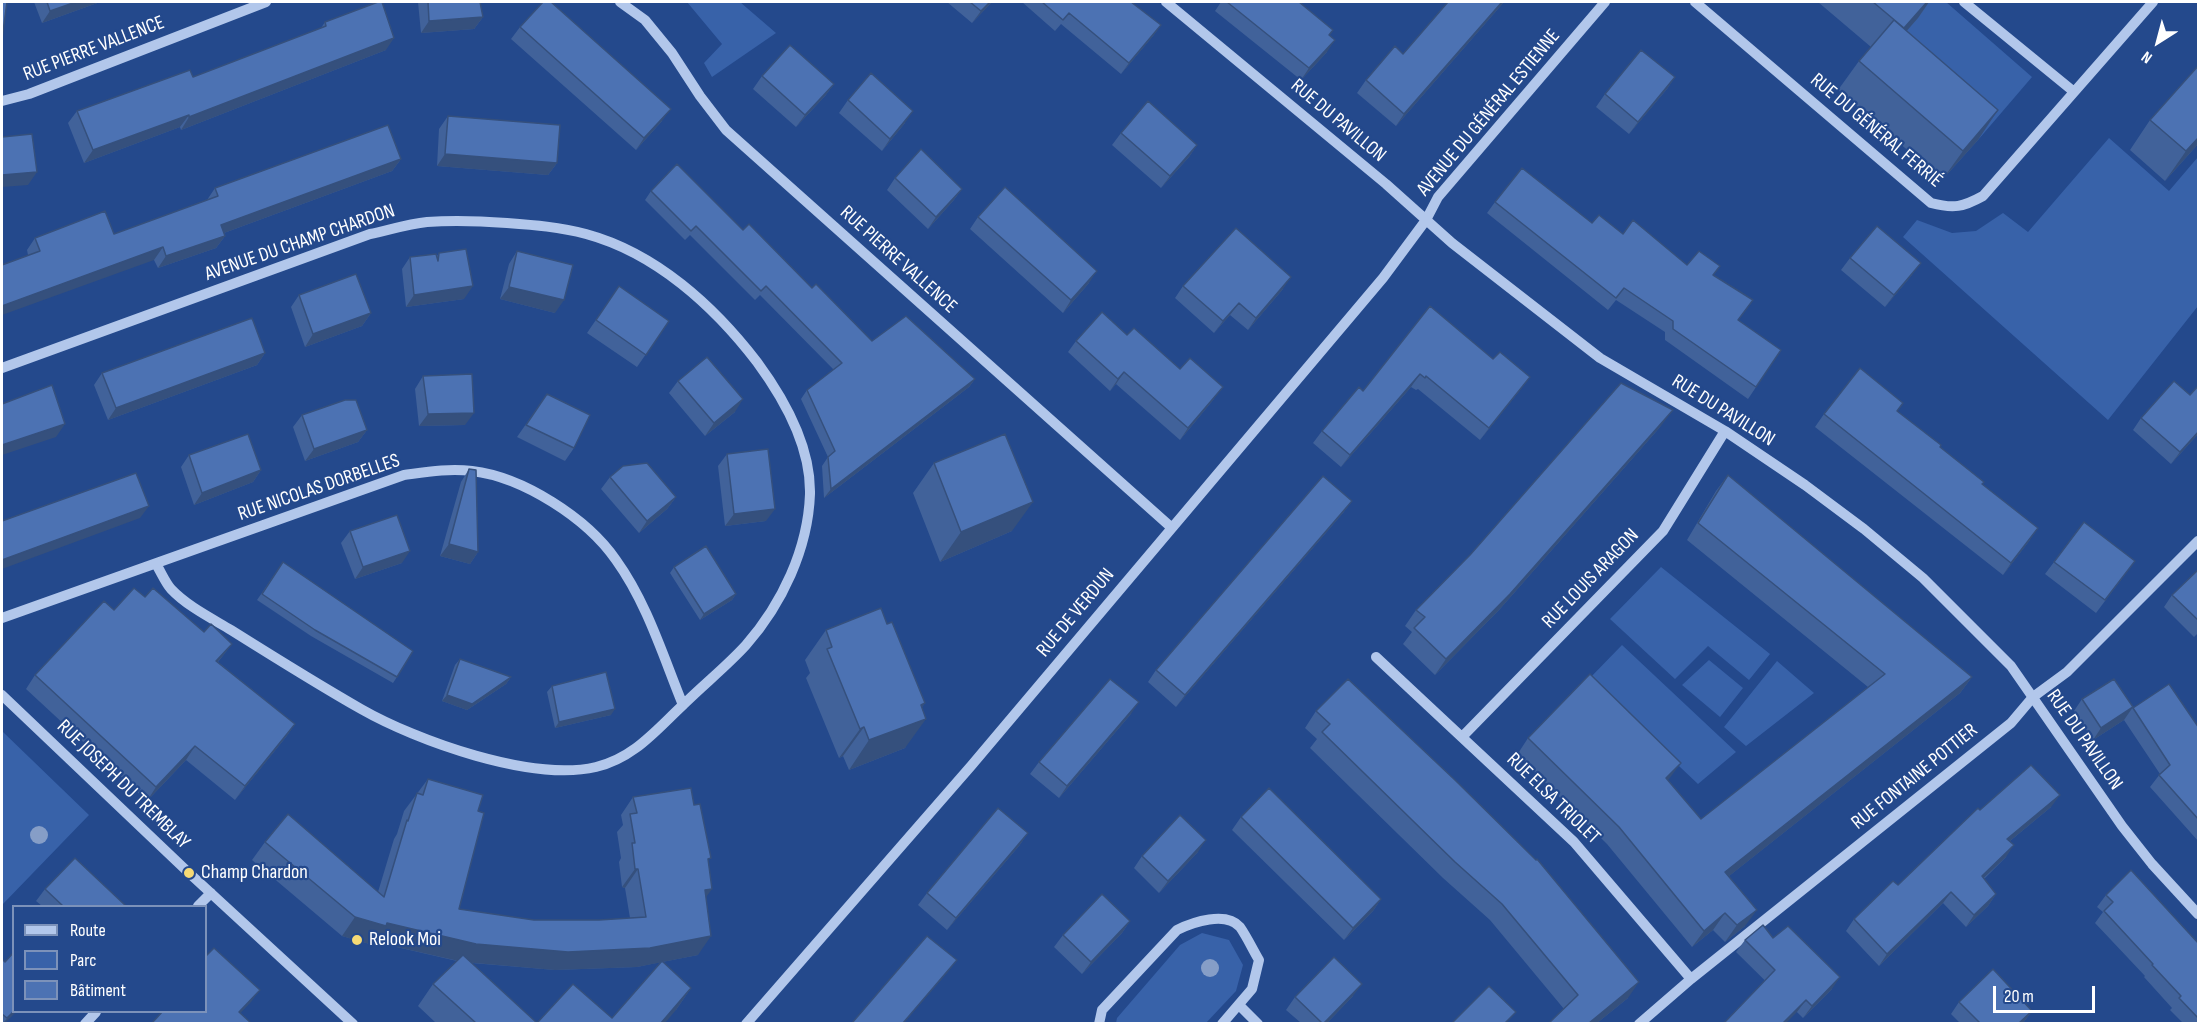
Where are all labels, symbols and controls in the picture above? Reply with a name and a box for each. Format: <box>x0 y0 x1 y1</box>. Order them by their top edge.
street label: RUE PIERRE VALLENCE <box>20 11 168 87</box>
north arrow <box>2128 12 2188 72</box>
street label: AVENUE DU GÉNÉRAL ESTIENNE <box>1412 25 1566 201</box>
text: N <box>2138 47 2156 67</box>
street label: RUE DU GÉNÉRAL FERRIÉ <box>1805 69 1947 193</box>
street label: RUE DU PAVILLON <box>1286 74 1390 168</box>
street label: AVENUE DU CHAMP CHARDON <box>202 199 398 287</box>
street label: RUE PIERRE VALLENCE <box>835 201 961 319</box>
street label: RUE DU PAVILLON <box>1667 370 1779 452</box>
street label: RUE NICOLAS DORBELLES <box>235 449 403 527</box>
street label: RUE LOUIS ARAGON <box>1538 524 1644 634</box>
street label: RUE DE VERDUN <box>1032 564 1120 662</box>
street label: RUE DU PAVILLON <box>2041 685 2127 795</box>
street label: RUE JOSEPH DU TREMBLAY <box>51 715 195 855</box>
street label: RUE FONTAINE POTTIER <box>1847 719 1983 835</box>
street label: RUE ELSA TRIOLET <box>1501 748 1605 850</box>
place label: Champ Chardon <box>201 861 308 885</box>
marker: Champ Chardon <box>182 866 196 880</box>
legend <box>12 905 207 1013</box>
text: Route <box>70 920 106 941</box>
place label: Relook Moi <box>369 928 441 952</box>
marker: Relook Moi <box>350 933 364 947</box>
text: Parc <box>70 950 96 971</box>
scale bar <box>1996 974 2098 1012</box>
text: Bâtiment <box>70 980 126 1001</box>
text: 20 m <box>2004 986 2034 1007</box>

